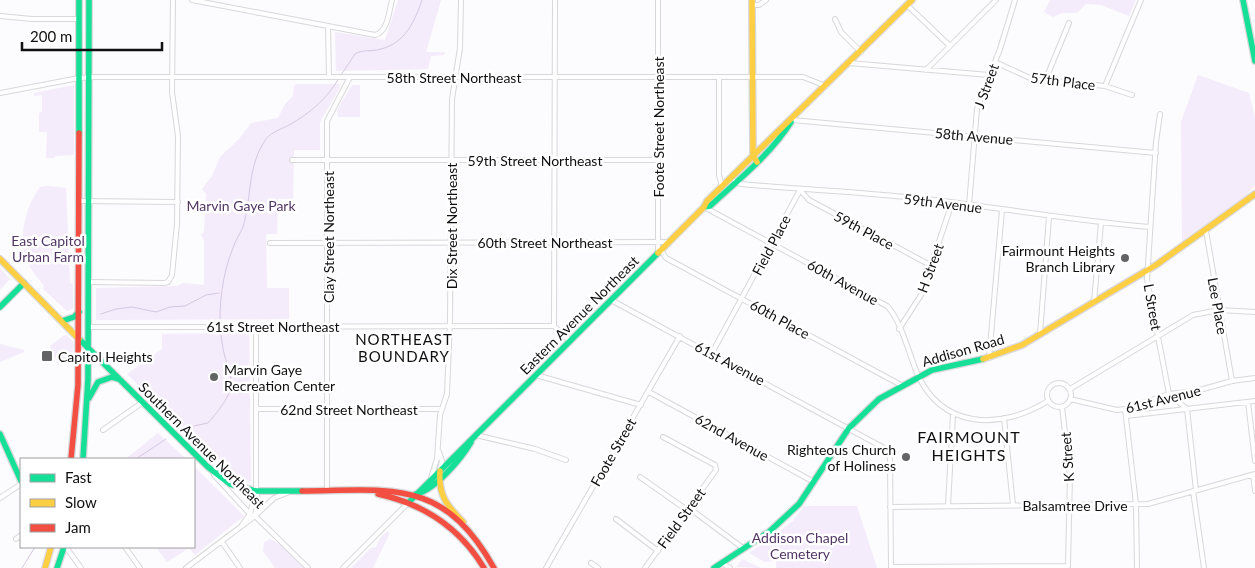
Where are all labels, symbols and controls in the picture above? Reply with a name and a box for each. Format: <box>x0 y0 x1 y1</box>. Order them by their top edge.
scale bar <box>22 20 162 52</box>
text: 200 m <box>30 27 72 45</box>
street label: Foote Street Northeast <box>650 56 667 198</box>
street label: J Street <box>970 61 1002 111</box>
street label: 58th Street Northeast <box>387 69 521 86</box>
street label: 57th Place <box>1030 69 1096 93</box>
street label: 58th Avenue <box>934 124 1014 148</box>
street label: 59th Street Northeast <box>468 152 602 169</box>
street label: Dix Street Northeast <box>443 163 460 289</box>
street label: Clay Street Northeast <box>320 171 337 303</box>
street label: 59th Avenue <box>903 190 983 216</box>
park label: Marvin Gaye Park <box>186 197 296 214</box>
street label: 59th Place <box>831 207 897 253</box>
street label: Field Place <box>748 212 794 278</box>
park label: East Capitol Urban Farm <box>11 232 85 265</box>
street label: 60th Street Northeast <box>478 234 612 251</box>
street label: H Street <box>913 241 947 295</box>
place label: Fairmount Heights Branch Library <box>1002 242 1116 275</box>
street label: Eastern Avenue Northeast <box>516 252 642 378</box>
marker: Fairmount Heights Branch Library <box>1119 252 1131 264</box>
street label: 60th Avenue <box>805 256 881 308</box>
street label: Lee Place <box>1205 276 1231 336</box>
street label: L Street <box>1141 282 1165 332</box>
street label: 60th Place <box>747 296 813 342</box>
street label: 61st Street Northeast <box>206 318 340 335</box>
district label: NORTHEAST BOUNDARY <box>355 330 453 365</box>
street label: Addison Road <box>920 330 1006 370</box>
street label: 61st Avenue <box>692 337 768 389</box>
place label: Capitol Heights <box>58 348 153 365</box>
marker: Capitol Heights <box>40 349 54 363</box>
place label: Marvin Gaye Recreation Center <box>224 361 335 394</box>
marker: Marvin Gaye Recreation Center <box>208 371 220 383</box>
street label: Southern Avenue Northeast <box>135 378 269 512</box>
street label: 61st Avenue <box>1124 381 1202 417</box>
street label: 62nd Street Northeast <box>280 401 418 418</box>
street label: 62nd Avenue <box>692 410 772 464</box>
street label: Foote Street <box>587 415 639 489</box>
district label: FAIRMOUNT HEIGHTS <box>917 427 1021 464</box>
street label: K Street <box>1057 432 1077 482</box>
place label: Righteous Church of Holiness <box>787 441 896 474</box>
marker: Righteous Church of Holiness <box>900 451 912 463</box>
legend <box>20 458 195 548</box>
text: Fast <box>65 468 92 486</box>
street label: Field Street <box>653 485 709 551</box>
text: Slow <box>65 493 97 511</box>
street label: Balsamtree Drive <box>1022 497 1128 514</box>
text: Jam <box>65 518 91 536</box>
park label: Addison Chapel Cemetery <box>752 529 848 562</box>

